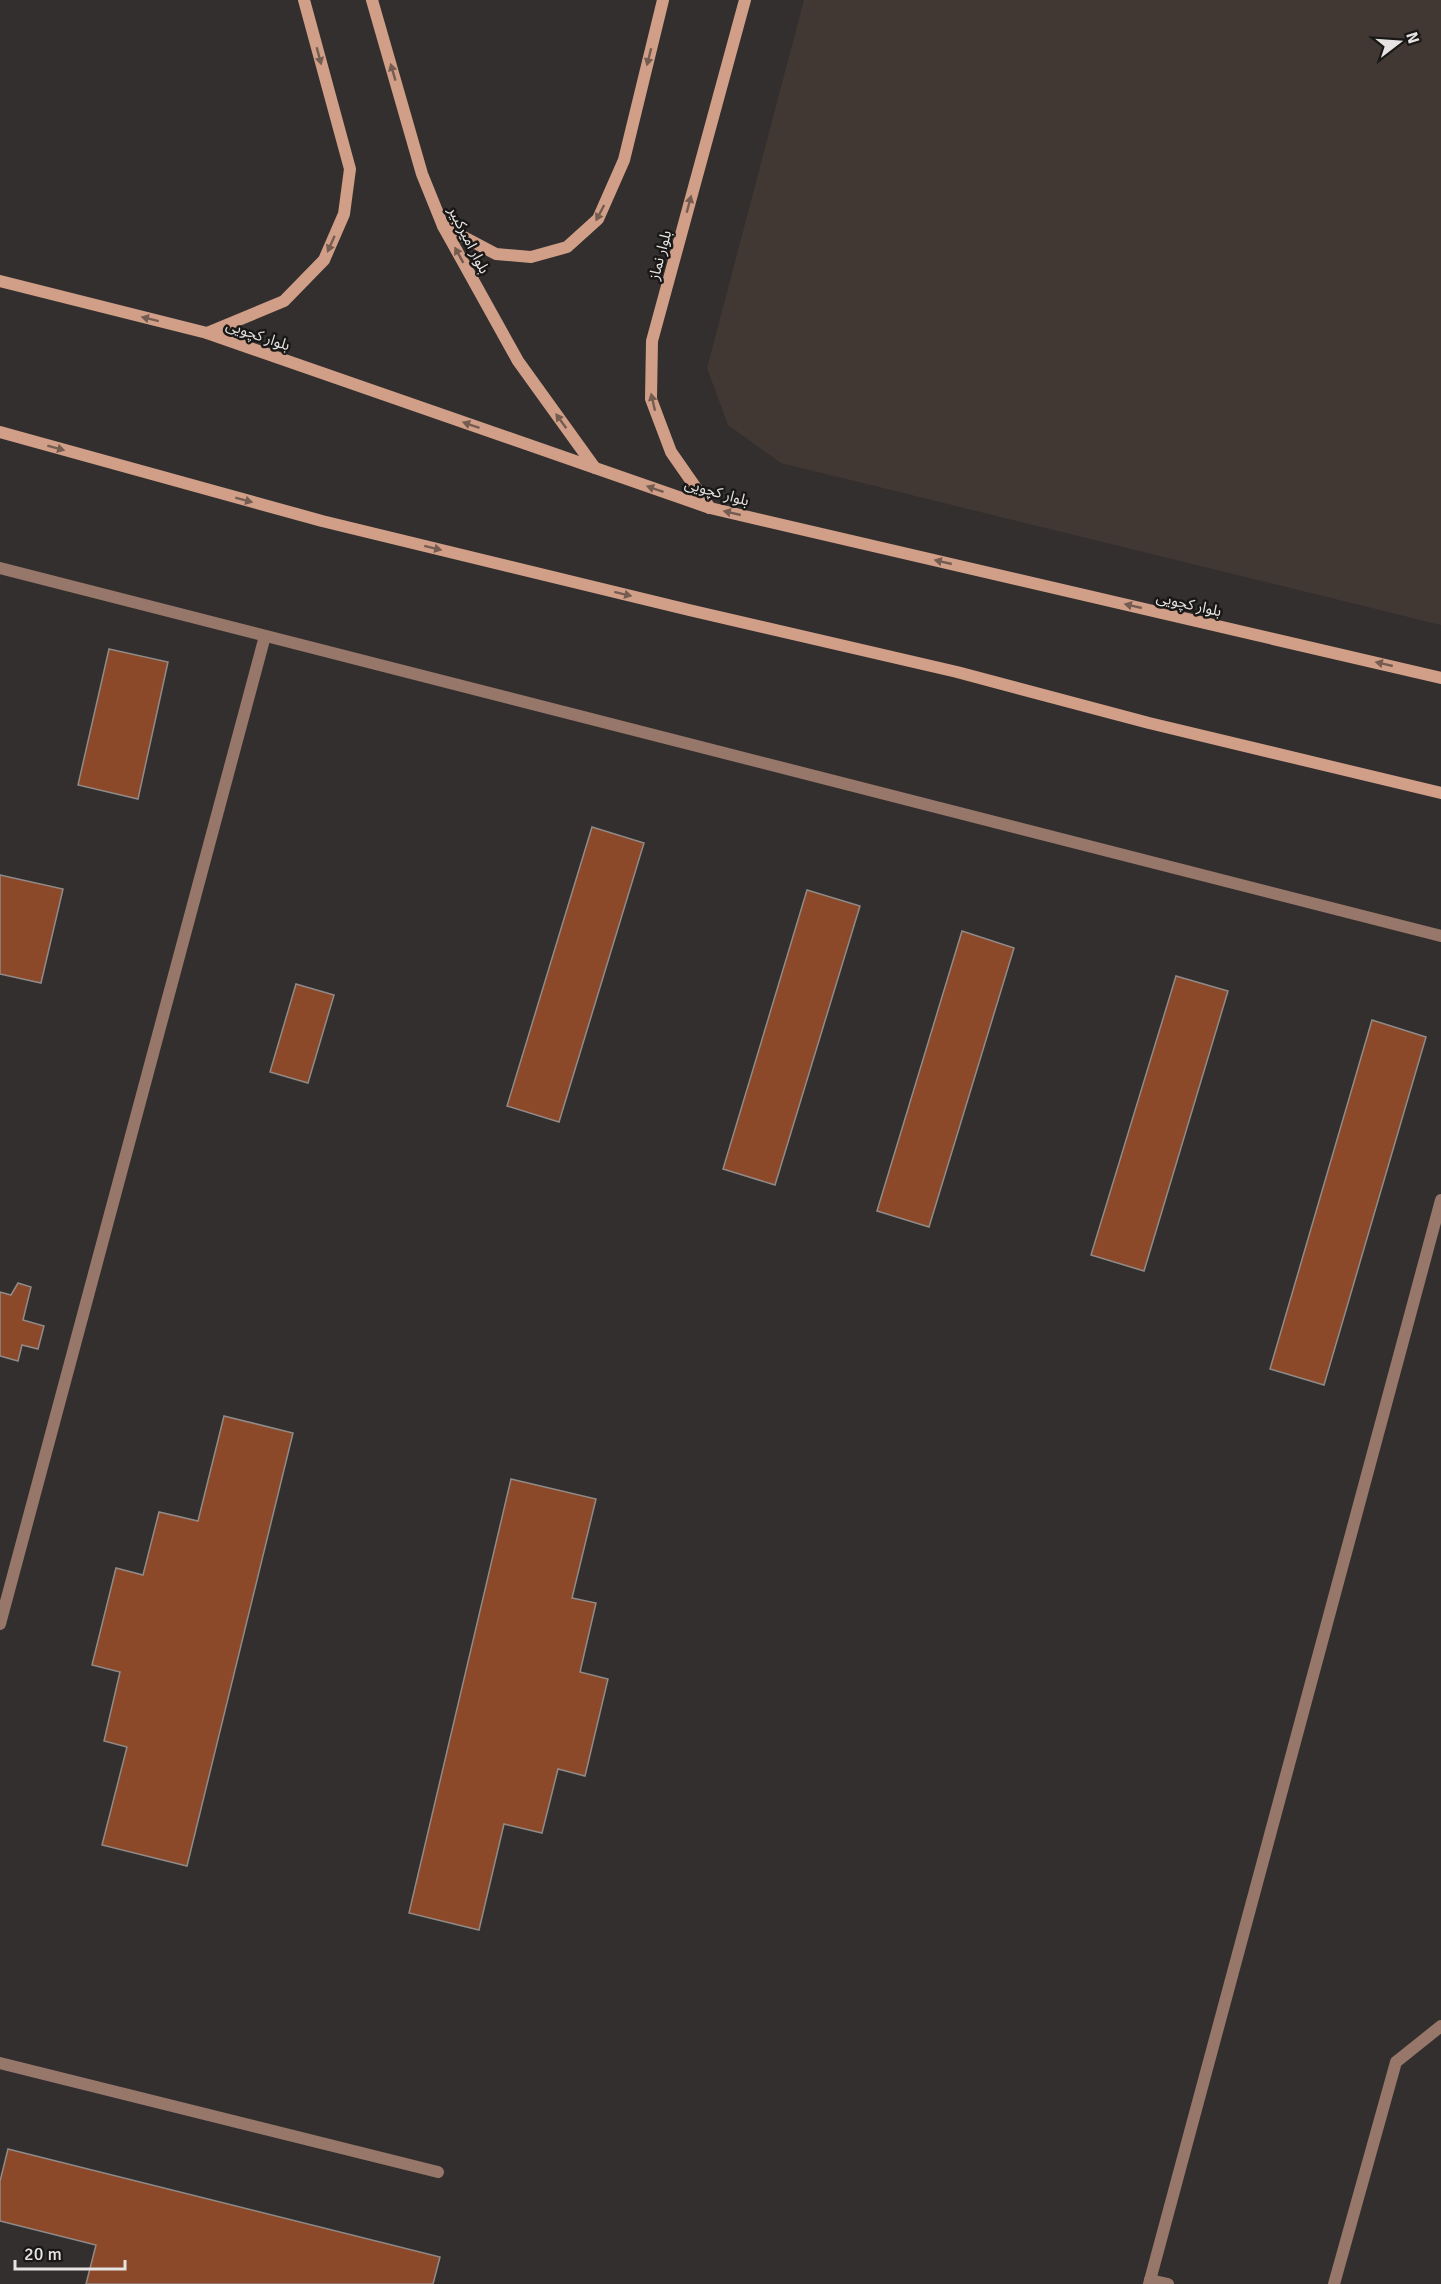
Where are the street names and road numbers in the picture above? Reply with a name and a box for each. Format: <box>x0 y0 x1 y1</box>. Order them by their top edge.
street label: بلوار امیرکبیر <box>444 202 494 277</box>
street label: بلوار نماز <box>645 228 675 283</box>
street label: بلوار کچویی <box>223 316 292 355</box>
street label: بلوار کچویی <box>682 474 751 511</box>
street label: بلوار کچویی <box>1154 588 1223 621</box>

